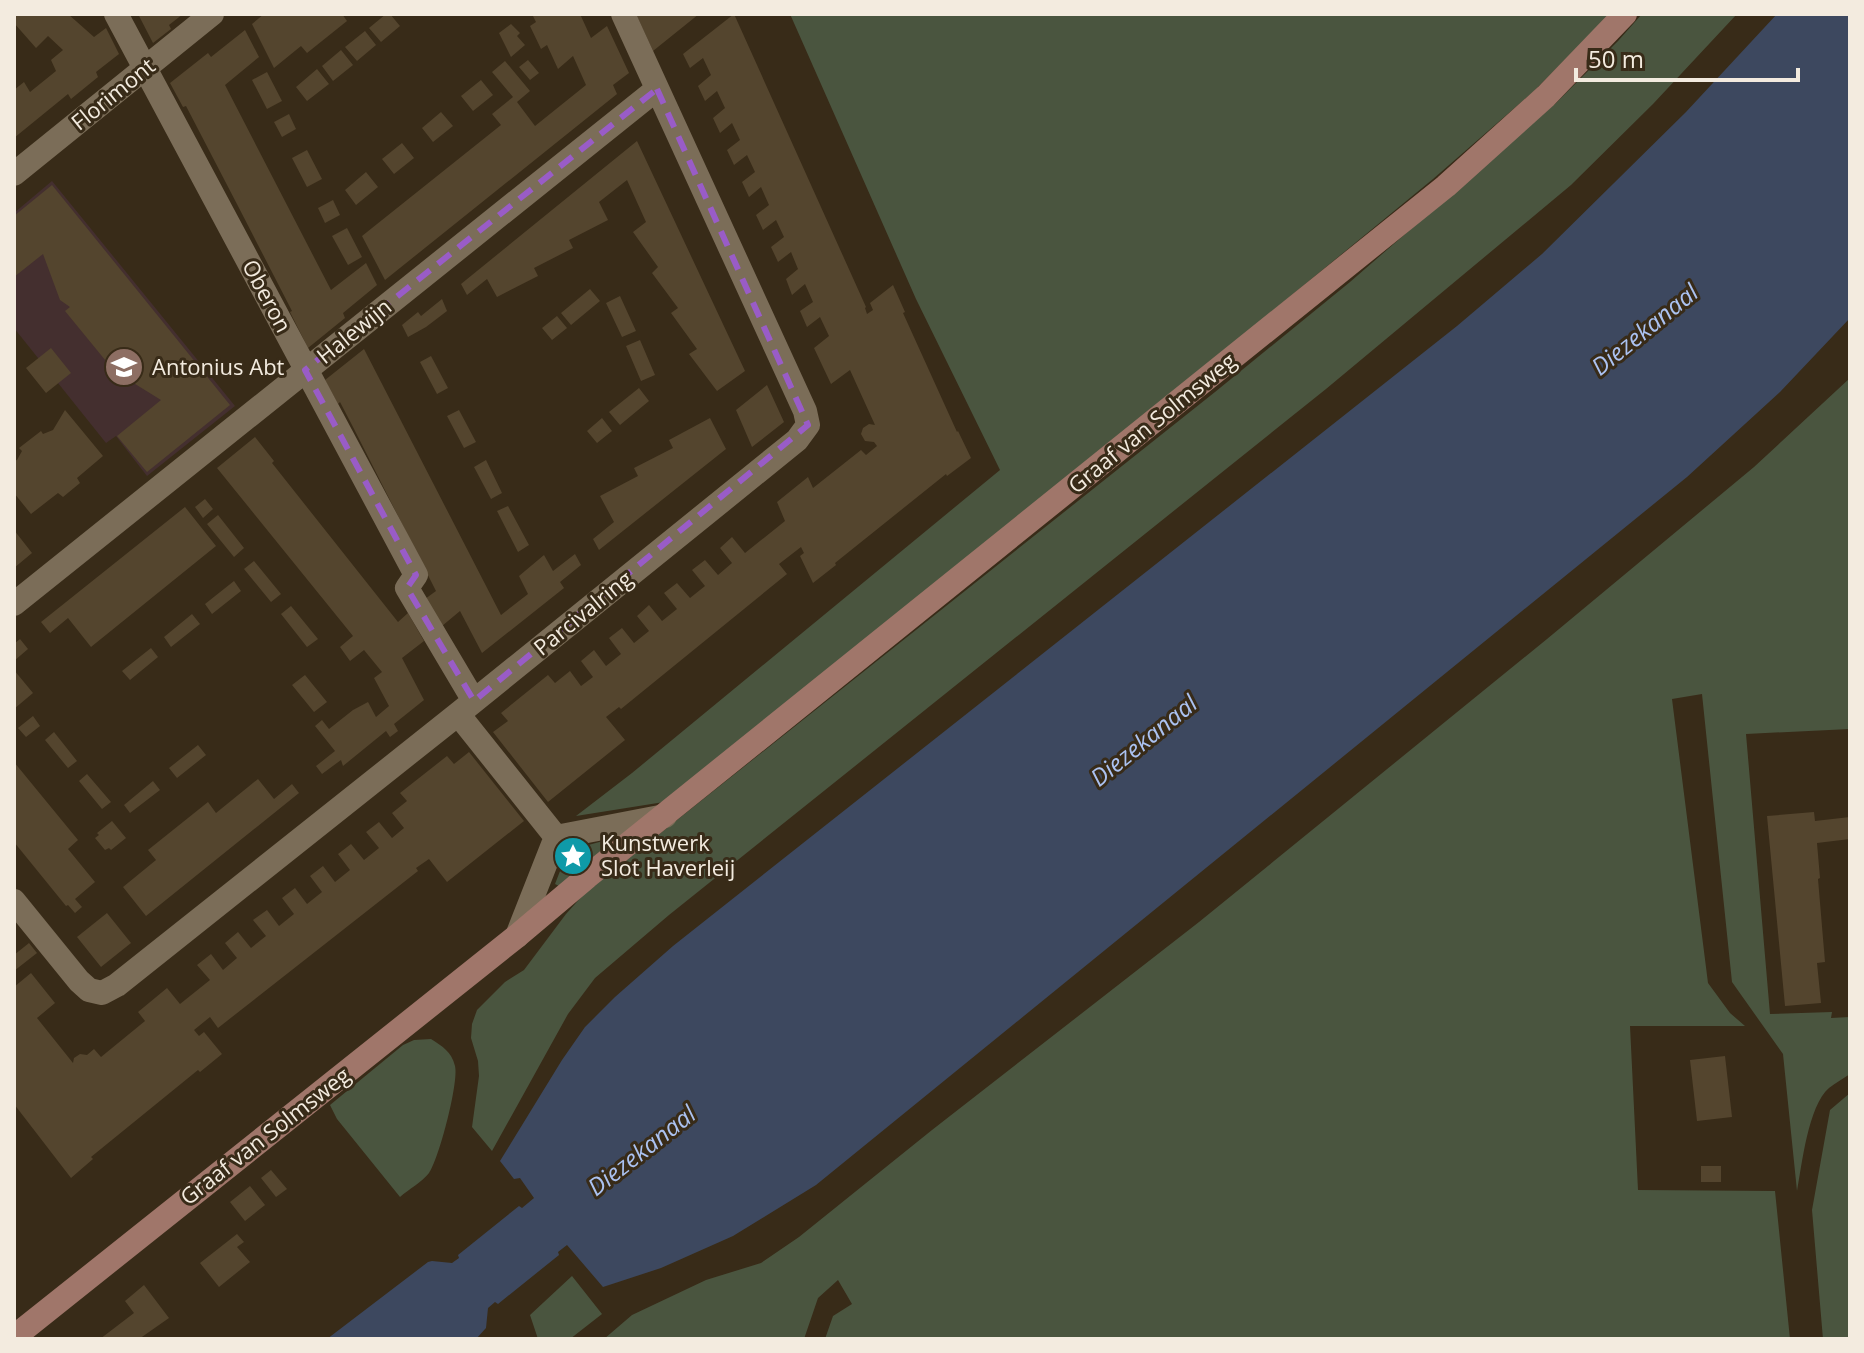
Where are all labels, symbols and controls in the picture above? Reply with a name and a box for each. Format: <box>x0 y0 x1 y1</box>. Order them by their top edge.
scale bar <box>1576 32 1798 82</box>
text: 50 m <box>1588 42 1644 75</box>
street label: Florimont <box>64 50 161 136</box>
street label: Oberon <box>236 254 300 337</box>
water label: Diezekanaal <box>1584 275 1705 382</box>
street label: Halewijn <box>310 291 397 370</box>
street label: Graaf van Solmsweg <box>1061 345 1242 499</box>
school or university icon: Antonius Abt <box>103 346 145 388</box>
place label: Antonius Abt <box>152 351 285 381</box>
street label: Parcivalring <box>527 563 638 661</box>
water label: Diezekanaal <box>1083 686 1204 793</box>
place label: Kunstwerk Slot Haverleij <box>601 827 735 882</box>
place icon: Kunstwerk Slot Haverleij <box>552 835 594 877</box>
street label: Graaf van Solmsweg <box>173 1059 356 1211</box>
water label: Diezekanaal <box>580 1097 703 1203</box>

